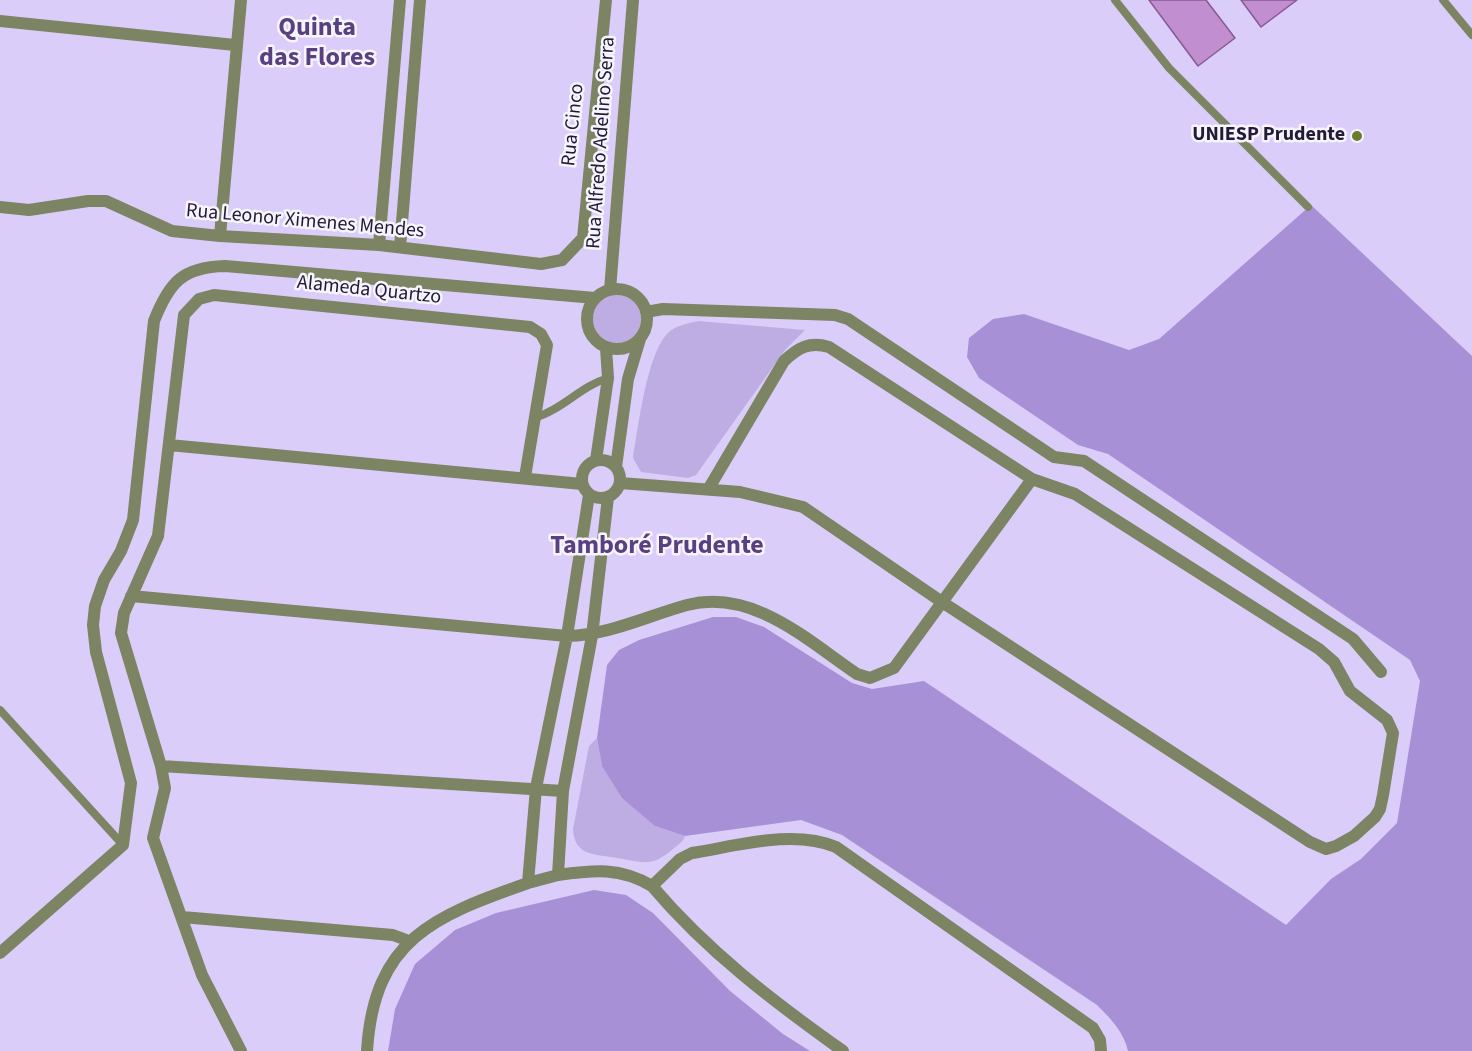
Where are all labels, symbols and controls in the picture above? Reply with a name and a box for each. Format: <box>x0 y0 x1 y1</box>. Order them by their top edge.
district label: Quinta das Flores <box>259 13 375 74</box>
street label: Rua Alfredo Adelino Serra <box>583 36 621 250</box>
street label: Rua Cinco <box>558 82 590 168</box>
place label: UNIESP Prudente <box>1192 124 1345 148</box>
marker: UNIESP Prudente <box>1350 129 1364 143</box>
street label: Rua Leonor Ximenes Mendes <box>185 200 425 244</box>
street label: Alameda Quartzo <box>296 271 442 311</box>
district label: Tamboré Prudente <box>550 531 764 563</box>

